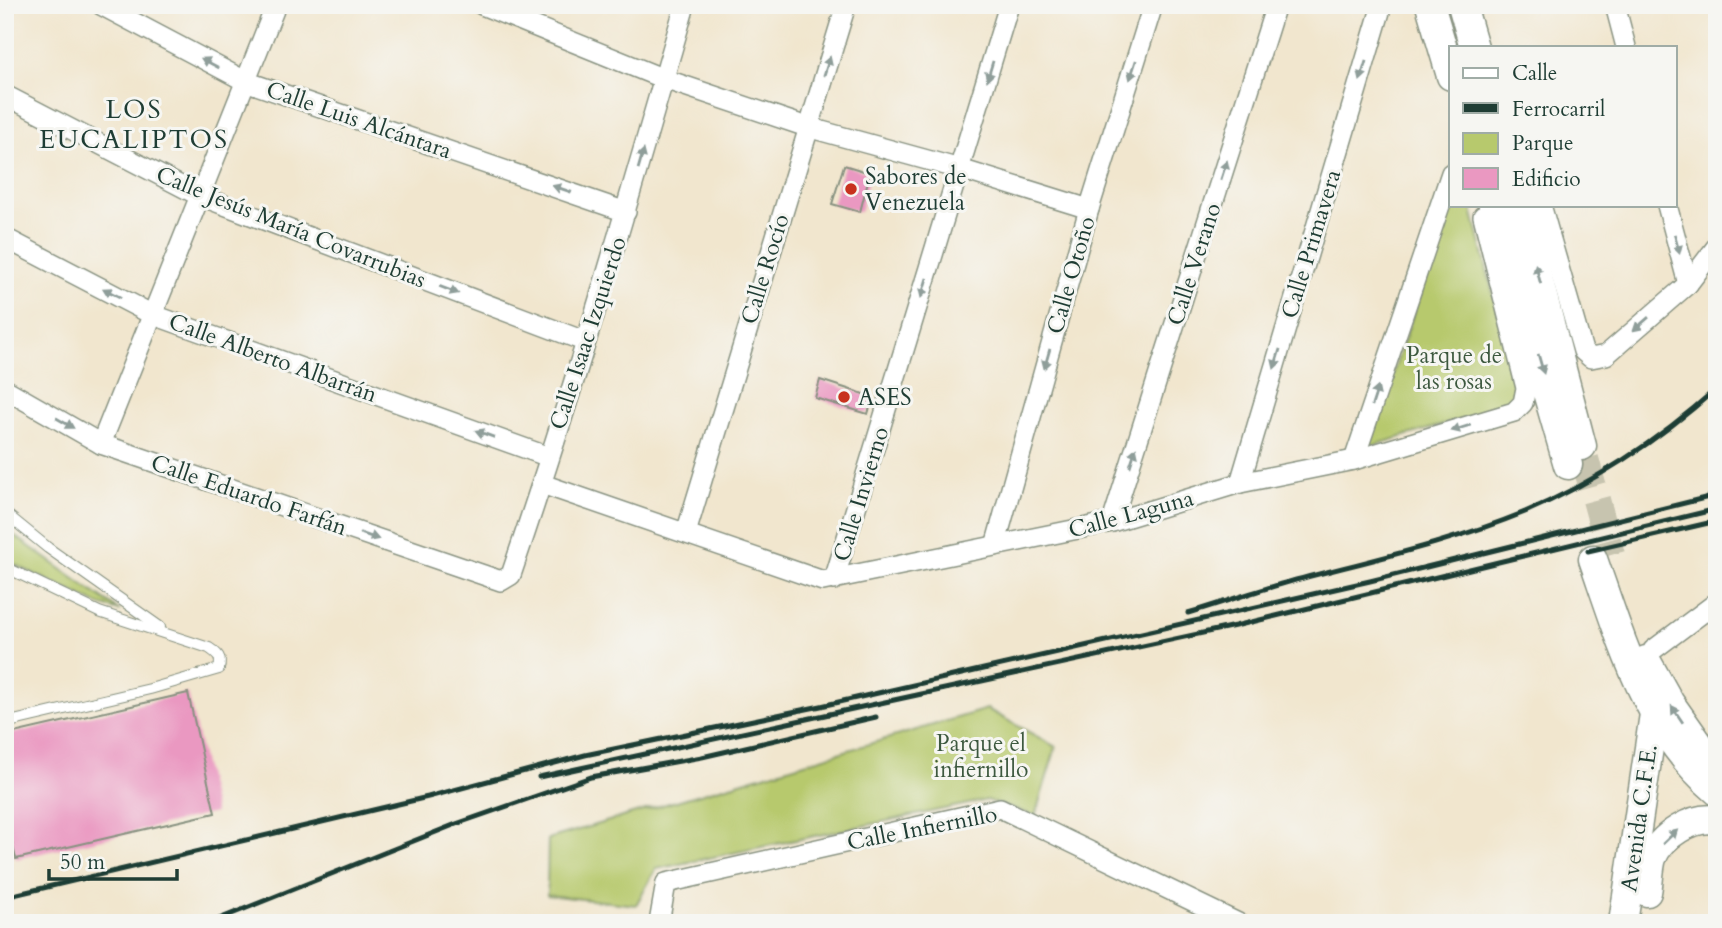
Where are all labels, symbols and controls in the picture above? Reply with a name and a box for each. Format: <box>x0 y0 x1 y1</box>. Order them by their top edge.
legend <box>1449 46 1676 206</box>
one-way arrow <box>822 56 832 77</box>
one-way arrow <box>200 57 220 69</box>
text: Calle <box>1512 59 1557 88</box>
one-way arrow <box>984 60 994 81</box>
one-way arrow <box>1127 60 1138 81</box>
one-way arrow <box>1357 60 1367 81</box>
street label: Calle Luis Alcántara <box>262 74 456 166</box>
district label: LOS EUCALIPTOS <box>39 92 229 157</box>
text: Ferrocarril <box>1512 95 1605 124</box>
text: Parque <box>1512 129 1573 158</box>
one-way arrow <box>637 148 647 169</box>
street label: Calle Jesús María Covarrubias <box>152 159 430 295</box>
one-way arrow <box>1219 159 1230 180</box>
place label: Sabores de Venezuela <box>865 161 967 218</box>
text: Edificio <box>1512 165 1581 194</box>
street label: Calle Primavera <box>1274 166 1348 322</box>
marker: Sabores de Venezuela <box>843 181 859 197</box>
one-way arrow <box>551 184 572 194</box>
street label: Calle Verano <box>1160 199 1228 329</box>
street label: Calle Rocío <box>734 210 796 328</box>
street label: Calle Otoño <box>1039 213 1103 337</box>
street label: Calle Isaac Izquierdo <box>542 233 634 433</box>
one-way arrow <box>1672 233 1683 255</box>
one-way arrow <box>1532 263 1543 285</box>
one-way arrow <box>918 278 928 299</box>
one-way arrow <box>438 284 459 295</box>
one-way arrow <box>102 288 122 299</box>
street label: Calle Alberto Albarrán <box>165 306 381 410</box>
one-way arrow <box>1632 316 1650 332</box>
park label: Parque de las rosas <box>1406 340 1502 397</box>
one-way arrow <box>1041 348 1052 370</box>
one-way arrow <box>1272 349 1282 370</box>
one-way arrow <box>1536 354 1546 375</box>
place label: ASES <box>858 382 912 413</box>
one-way arrow <box>1371 385 1381 406</box>
marker: ASES <box>836 389 852 405</box>
one-way arrow <box>55 417 74 429</box>
street label: Calle Invierno <box>826 423 896 565</box>
one-way arrow <box>1451 423 1472 433</box>
one-way arrow <box>474 428 495 439</box>
one-way arrow <box>1128 446 1139 467</box>
street label: Calle Eduardo Farfán <box>147 447 351 543</box>
street label: Calle Laguna <box>1065 482 1197 546</box>
one-way arrow <box>359 531 380 542</box>
one-way arrow <box>1671 704 1684 723</box>
park label: Parque el infiernillo <box>934 728 1029 785</box>
street label: Avenida C.F.E. <box>1613 742 1665 894</box>
street label: Calle Infiernillo <box>844 798 1000 858</box>
one-way arrow <box>1661 830 1678 846</box>
scale bar <box>49 837 177 881</box>
text: 50 m <box>60 848 105 877</box>

